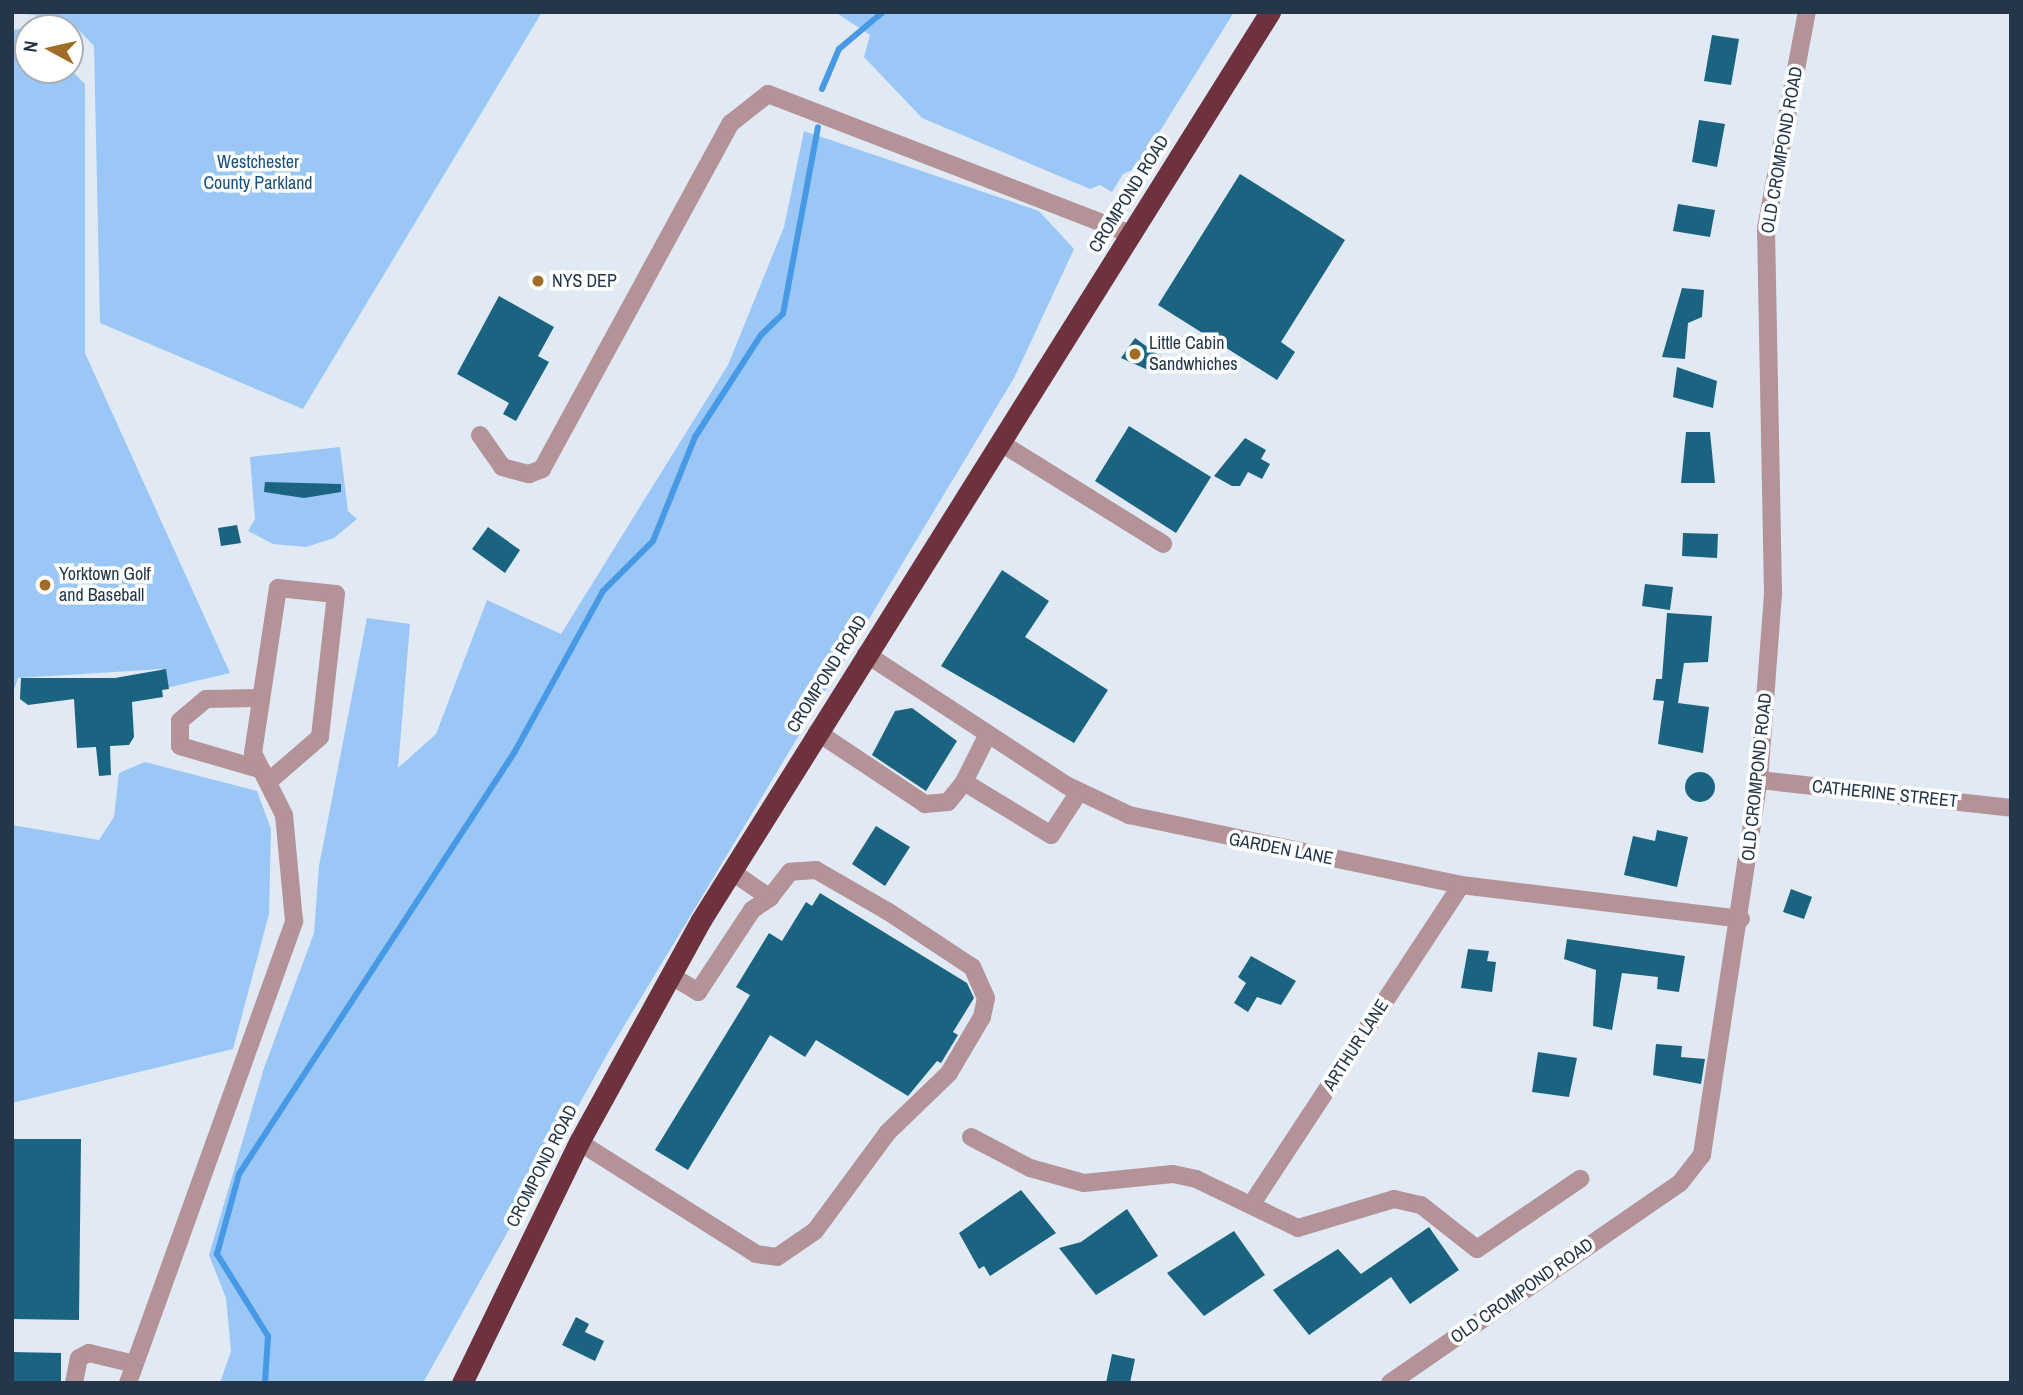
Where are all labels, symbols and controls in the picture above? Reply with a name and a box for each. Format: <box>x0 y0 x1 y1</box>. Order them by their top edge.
north arrow <box>14 14 84 84</box>
text: N <box>17 39 44 54</box>
street label: OLD CROMPOND ROAD <box>1757 65 1807 235</box>
street label: CROMPOND ROAD <box>1084 131 1174 257</box>
park label: Westchester County Parkland <box>203 152 313 194</box>
place label: NYS DEP <box>552 270 617 292</box>
marker: NYS DEP <box>530 273 546 289</box>
place label: Little Cabin Sandwhiches <box>1149 333 1238 376</box>
marker: Little Cabin Sandwhiches <box>1127 346 1143 362</box>
place label: Yorktown Golf and Baseball <box>59 564 151 606</box>
marker: Yorktown Golf and Baseball <box>37 577 53 593</box>
street label: CROMPOND ROAD <box>782 611 872 737</box>
street label: OLD CROMPOND ROAD <box>1737 692 1777 862</box>
street label: CATHERINE STREET <box>1811 776 1959 812</box>
street label: GARDEN LANE <box>1227 828 1335 870</box>
street label: ARTHUR LANE <box>1319 996 1393 1094</box>
street label: CROMPOND ROAD <box>502 1101 582 1231</box>
street label: OLD CROMPOND ROAD <box>1447 1234 1597 1348</box>

